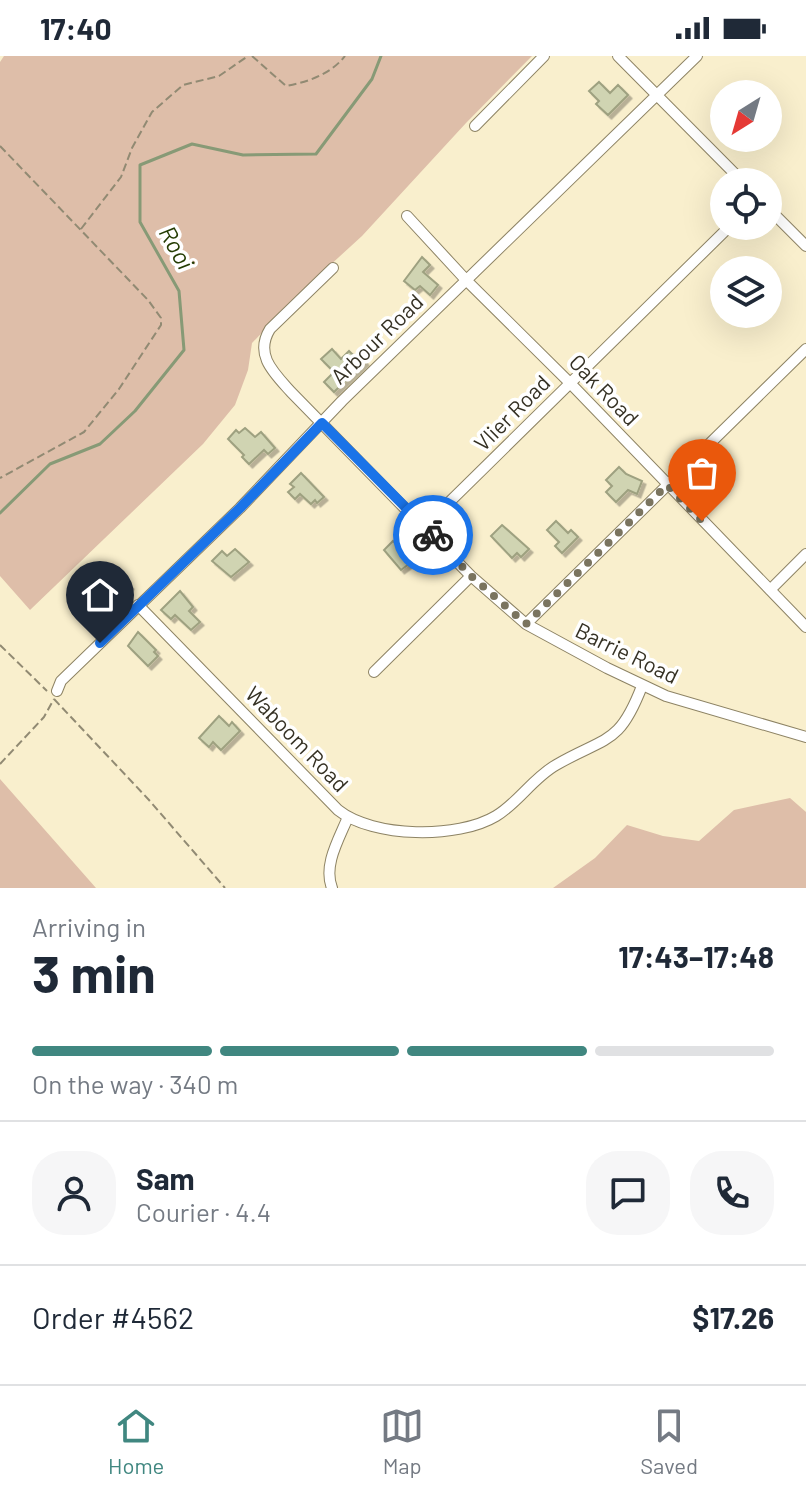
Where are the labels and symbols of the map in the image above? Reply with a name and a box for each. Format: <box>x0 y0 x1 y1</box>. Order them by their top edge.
north arrow <box>710 80 782 152</box>
water label: Rooi <box>154 220 201 274</box>
street label: Arbour Road <box>325 288 428 389</box>
street label: Oak Road <box>565 348 645 430</box>
street label: Vlier Road <box>468 369 555 456</box>
pin <box>668 439 736 521</box>
courier <box>393 495 473 575</box>
pin <box>66 561 134 643</box>
street label: Barrie Road <box>572 616 683 688</box>
street label: Waboom Road <box>241 680 355 796</box>

